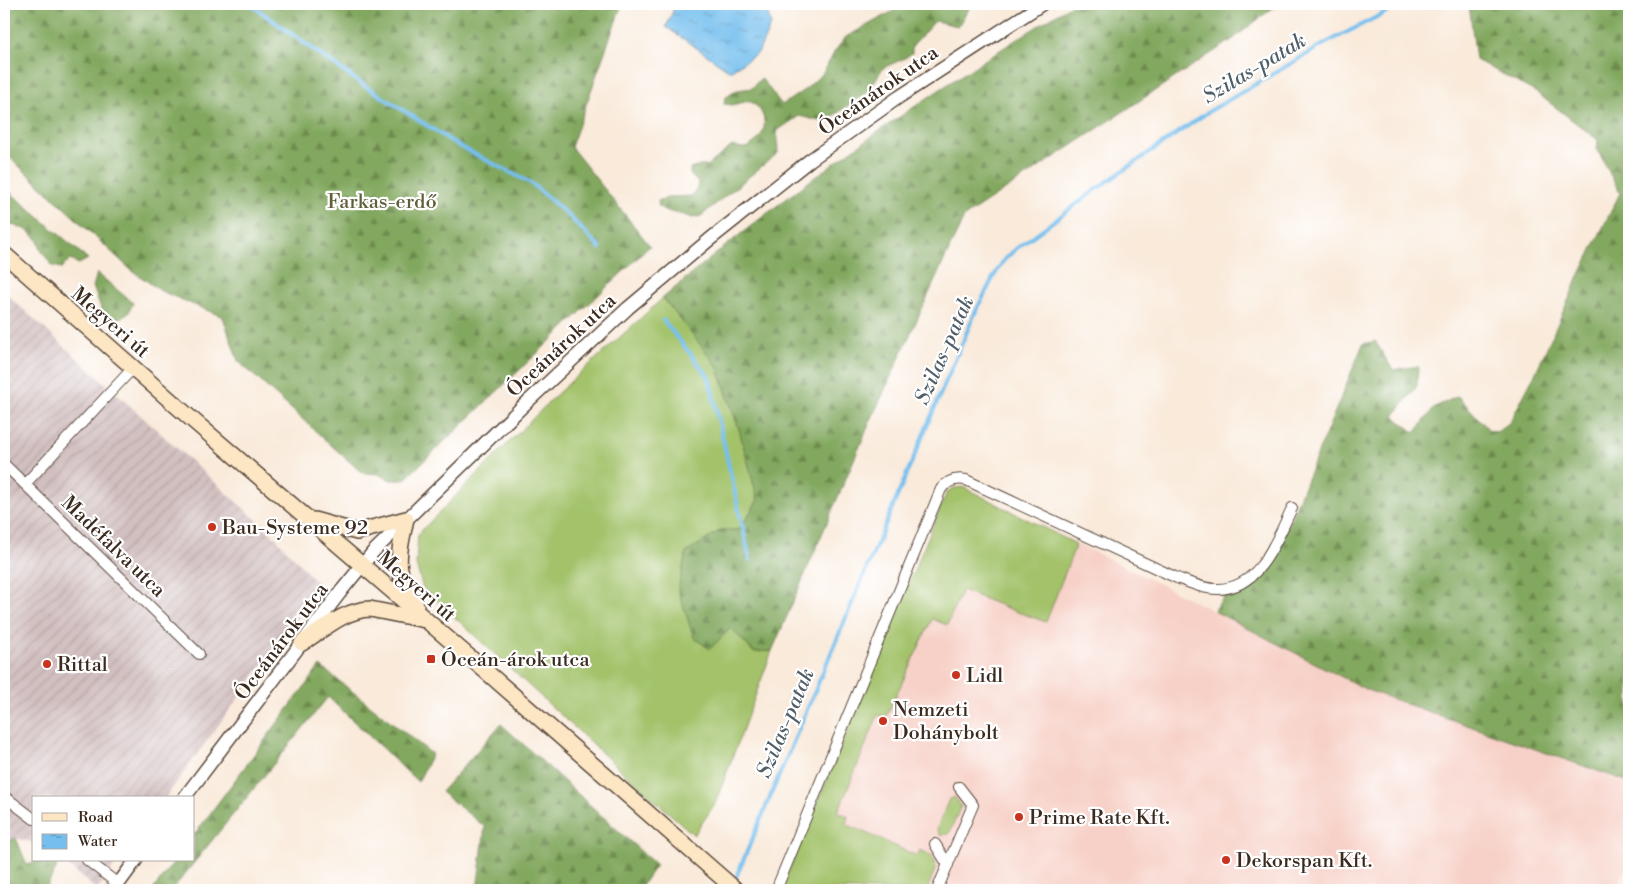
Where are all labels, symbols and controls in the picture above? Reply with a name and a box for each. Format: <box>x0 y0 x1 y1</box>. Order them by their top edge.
water label: Szilas-patak <box>1198 28 1311 110</box>
street label: Óceánárok utca <box>814 39 944 142</box>
park label: Farkas-erdő <box>327 190 437 215</box>
street label: Megyeri út <box>66 282 154 364</box>
street label: Óceánárok utca <box>501 288 623 403</box>
water label: Szilas-patak <box>909 292 980 409</box>
street label: Madéfalva utca <box>56 491 171 604</box>
place label: Bau-Systeme 92 <box>221 516 368 541</box>
marker: Bau-Systeme 92 <box>206 521 218 533</box>
street label: Megyeri út <box>372 546 460 628</box>
street label: Óceánárok utca <box>229 577 335 706</box>
place label: Óceán-árok utca <box>441 647 590 673</box>
place label: Rittal <box>57 653 108 678</box>
marker: Óceán-árok utca <box>425 653 437 665</box>
marker: Rittal <box>41 658 53 670</box>
place label: Lidl <box>966 664 1003 689</box>
water label: Szilas-patak <box>751 665 821 782</box>
marker: Lidl <box>950 669 962 681</box>
place label: Nemzeti Dohánybolt <box>893 698 999 746</box>
marker: Nemzeti Dohánybolt <box>877 715 889 727</box>
legend <box>32 796 195 862</box>
place label: Prime Rate Kft. <box>1029 806 1170 831</box>
text: Road <box>78 808 113 827</box>
marker: Prime Rate Kft. <box>1013 811 1025 823</box>
text: Water <box>77 832 118 851</box>
place label: Dekorspan Kft. <box>1236 849 1372 874</box>
marker: Dekorspan Kft. <box>1220 854 1232 866</box>

